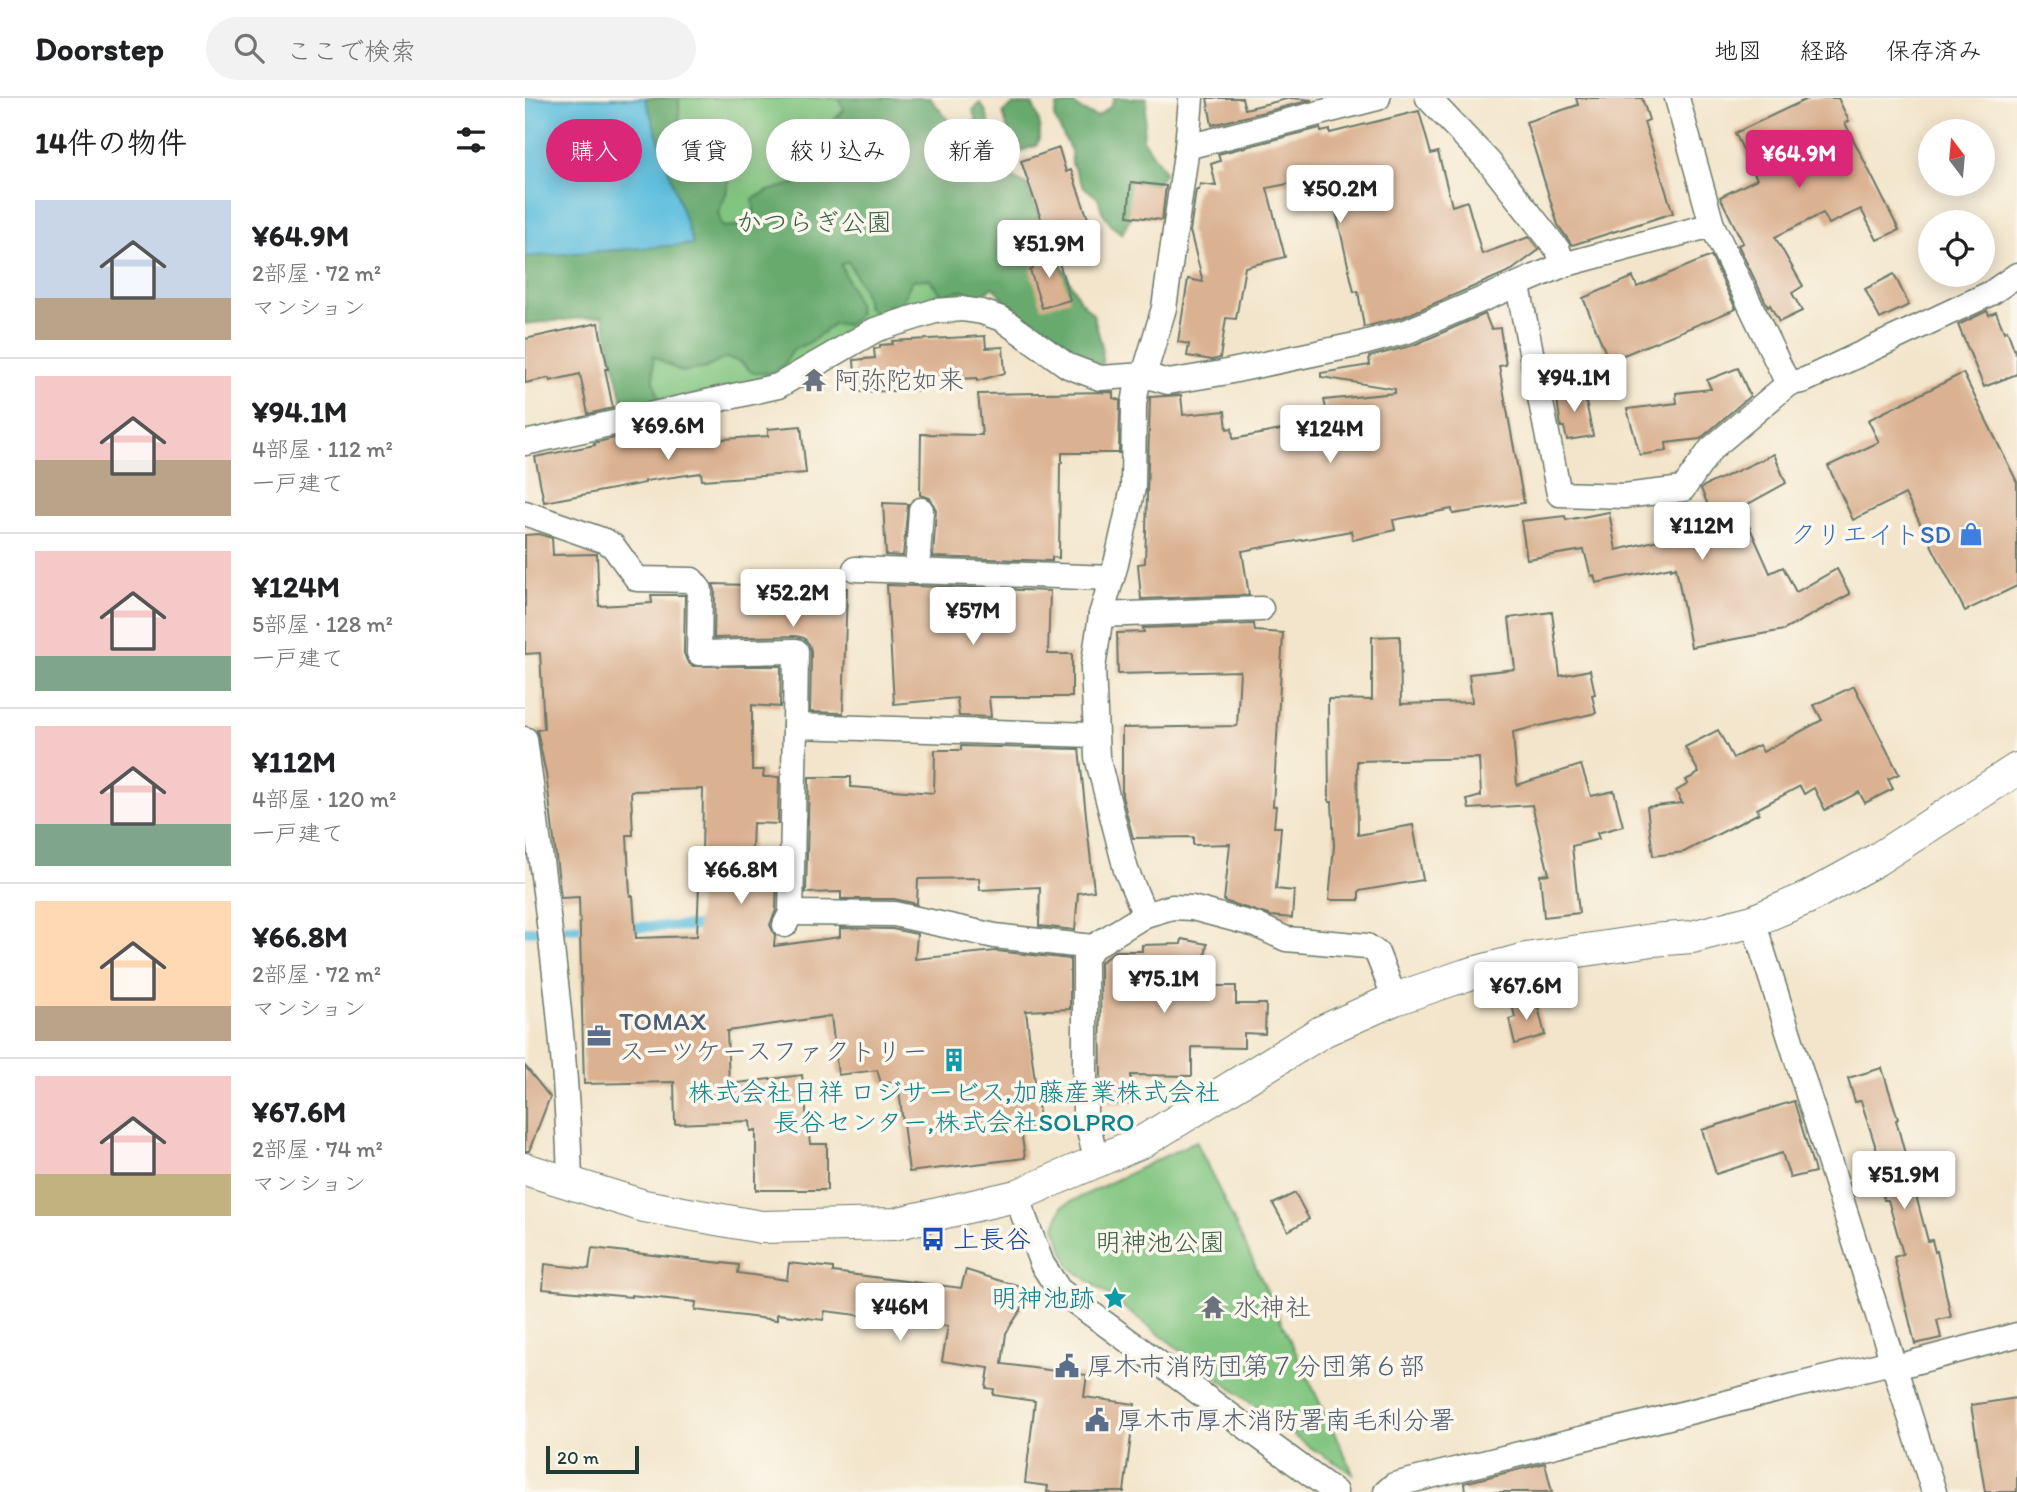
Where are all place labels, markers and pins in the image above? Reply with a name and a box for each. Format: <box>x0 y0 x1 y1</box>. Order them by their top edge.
pin: ¥64.9M <box>1742 130 1856 190</box>
pin: ¥50.2M <box>1283 166 1397 225</box>
pin: ¥51.9M <box>992 220 1106 280</box>
pin: ¥94.1M <box>1517 354 1631 414</box>
place label: 阿弥陀如来 <box>834 364 964 396</box>
temple icon: 阿弥陀如来 <box>800 366 828 394</box>
pin: ¥69.6M <box>611 402 725 462</box>
pin: ¥124M <box>1281 406 1379 465</box>
pin: ¥112M <box>1653 503 1751 562</box>
place label: クリエイトSD <box>1790 518 1951 550</box>
shop icon: クリエイトSD <box>1957 520 1985 548</box>
pin: ¥52.2M <box>736 570 850 629</box>
pin: ¥57M <box>932 588 1014 647</box>
pin: ¥66.8M <box>684 846 798 906</box>
pin: ¥75.1M <box>1107 956 1221 1015</box>
pin: ¥67.6M <box>1469 962 1583 1022</box>
place label: TOMAX スーツケースファクトリー <box>619 1005 928 1067</box>
office icon: TOMAX スーツケースファクトリー <box>585 1022 613 1050</box>
building icon: 株式会社日祥 ロジサービス,加藤産業株式会社 長谷センター,株式会社SOLPRO <box>940 1046 968 1074</box>
place label: 株式会社日祥 ロジサービス,加藤産業株式会社 長谷センター,株式会社SOLPRO <box>688 1076 1220 1138</box>
pin: ¥51.9M <box>1847 1152 1961 1211</box>
place label: 上長谷 <box>953 1223 1031 1255</box>
bus stop icon: 上長谷 <box>919 1225 947 1253</box>
place label: 明神池跡 <box>991 1282 1095 1314</box>
pin: ¥46M <box>859 1284 941 1343</box>
place icon: 明神池跡 <box>1101 1284 1129 1312</box>
place label: 水神社 <box>1233 1291 1311 1323</box>
temple icon: 水神社 <box>1199 1293 1227 1321</box>
place label: 厚木市消防団第７分団第６部 <box>1087 1350 1425 1382</box>
public building icon: 厚木市消防団第７分団第６部 <box>1053 1352 1081 1380</box>
place label: 厚木市厚木消防署南毛利分署 <box>1117 1404 1455 1436</box>
public building icon: 厚木市厚木消防署南毛利分署 <box>1083 1406 1111 1434</box>

